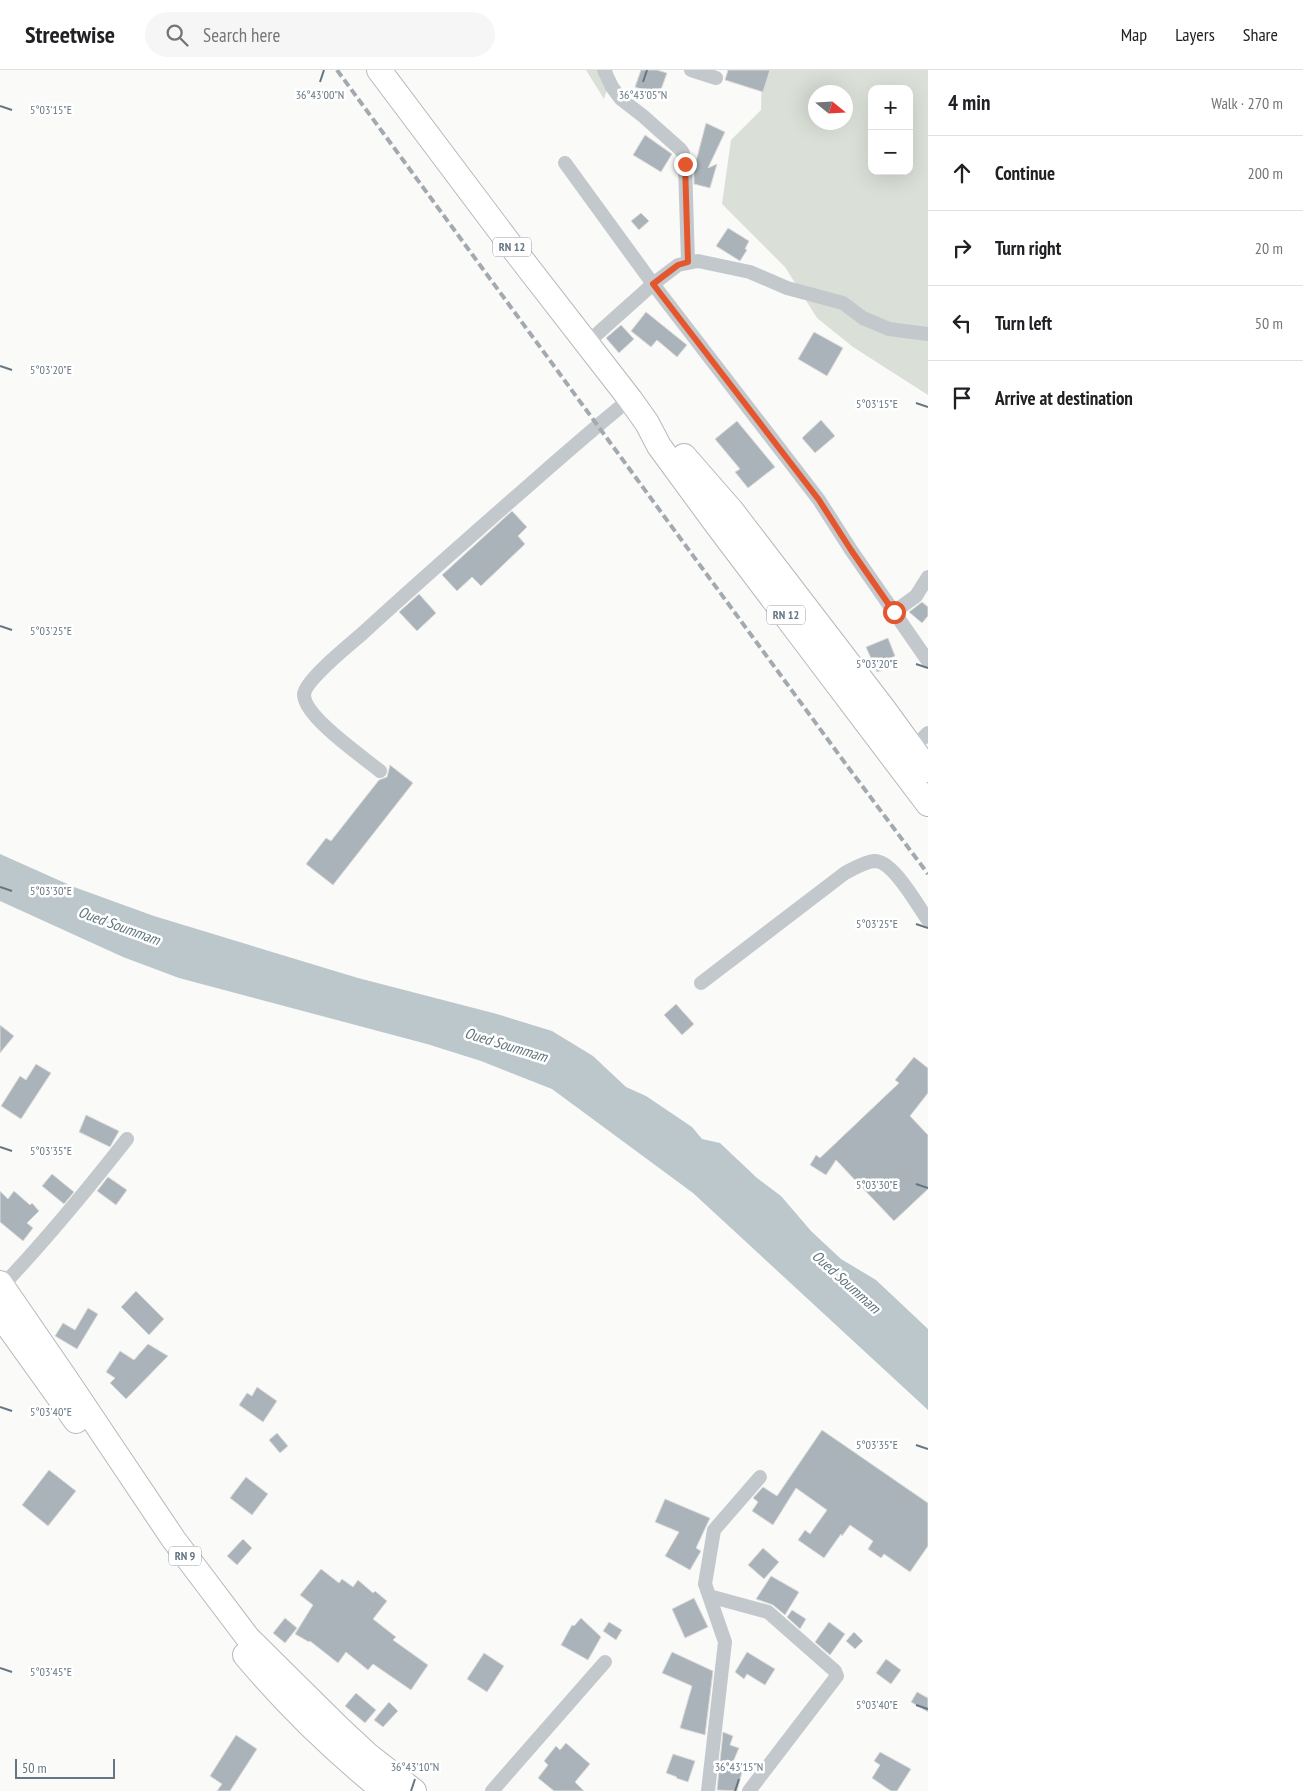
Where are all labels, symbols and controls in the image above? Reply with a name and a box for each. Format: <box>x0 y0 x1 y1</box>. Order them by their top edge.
search box <box>145 12 495 57</box>
text: Streetwise <box>25 19 115 50</box>
icon: search <box>163 21 191 49</box>
text: Search here <box>203 23 280 47</box>
text: Map <box>1121 23 1147 46</box>
text: Layers <box>1175 23 1215 46</box>
text: Share <box>1243 23 1278 46</box>
north arrow <box>808 85 853 130</box>
map controls <box>868 85 913 175</box>
button: + <box>868 85 913 130</box>
text: 36°43'00"N <box>296 87 344 102</box>
text: 36°43'05"N <box>619 87 667 102</box>
text: 4 min <box>948 89 990 116</box>
text: Walk · 270 m <box>1211 93 1283 113</box>
text: 5°03'15"E <box>30 102 72 117</box>
button: − <box>868 130 913 175</box>
route end <box>674 153 697 176</box>
icon: ahead <box>948 159 976 187</box>
text: Continue <box>995 161 1055 185</box>
text: 200 m <box>1248 163 1283 183</box>
icon: right <box>948 234 976 262</box>
text: Turn right <box>995 236 1061 260</box>
road number: RN 12 <box>493 238 531 256</box>
text: 20 m <box>1255 238 1283 258</box>
icon: left <box>948 309 976 337</box>
text: Turn left <box>995 311 1052 335</box>
text: 50 m <box>1255 313 1283 333</box>
text: 5°03'20"E <box>30 362 72 377</box>
icon: arrive <box>948 384 976 412</box>
text: Arrive at destination <box>995 386 1133 410</box>
text: 5°03'15"E <box>856 396 898 411</box>
route start <box>883 601 906 624</box>
road number: RN 12 <box>767 606 805 624</box>
text: 5°03'25"E <box>30 623 72 638</box>
text: 5°03'20"E <box>856 656 898 671</box>
text: 5°03'30"E <box>30 883 72 898</box>
water label: Oued Soummam <box>76 902 164 949</box>
text: 5°03'25"E <box>856 916 898 931</box>
water label: Oued Soummam <box>463 1023 551 1066</box>
text: 5°03'35"E <box>30 1143 72 1158</box>
text: 5°03'30"E <box>856 1177 898 1192</box>
water label: Oued Soummam <box>808 1246 885 1318</box>
text: 5°03'40"E <box>30 1404 72 1419</box>
text: 5°03'35"E <box>856 1437 898 1452</box>
road number: RN 9 <box>169 1546 201 1565</box>
text: 5°03'45"E <box>30 1664 72 1679</box>
text: 5°03'40"E <box>856 1697 898 1712</box>
scale bar <box>15 1756 115 1779</box>
text: 50 m <box>22 1759 47 1777</box>
text: 36°43'10"N <box>391 1759 439 1774</box>
text: 36°43'15"N <box>715 1759 763 1774</box>

